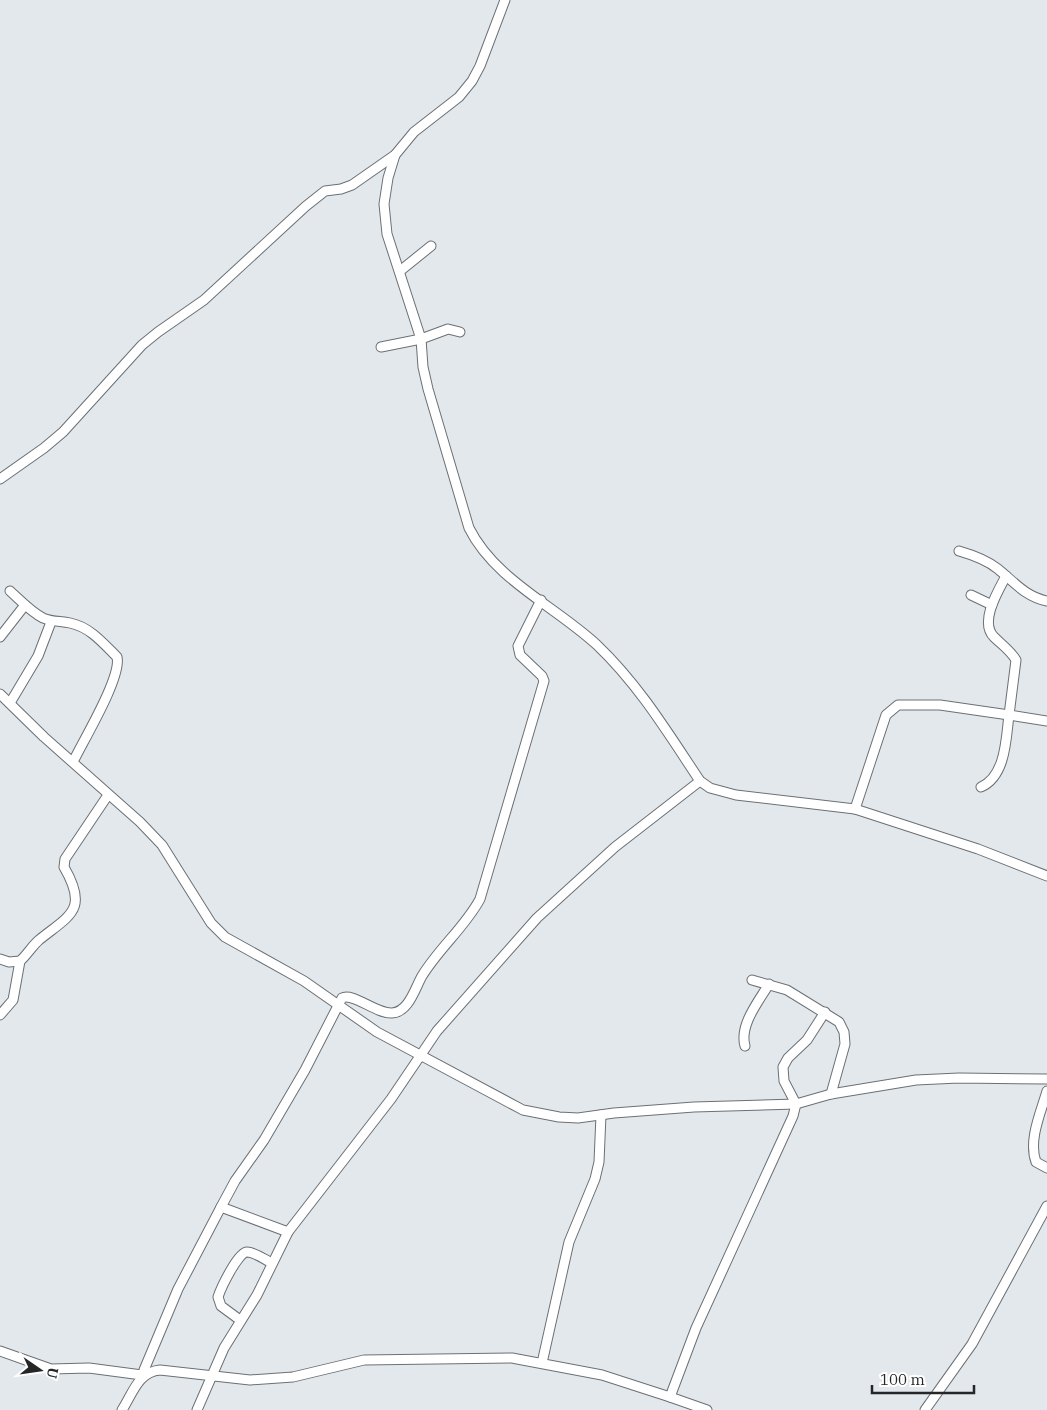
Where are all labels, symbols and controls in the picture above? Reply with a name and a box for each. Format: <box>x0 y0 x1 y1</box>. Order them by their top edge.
north arrow <box>15 1345 65 1395</box>
scale bar <box>872 1362 974 1394</box>
text: U <box>43 1366 63 1380</box>
text: 100 m <box>880 1370 925 1389</box>

